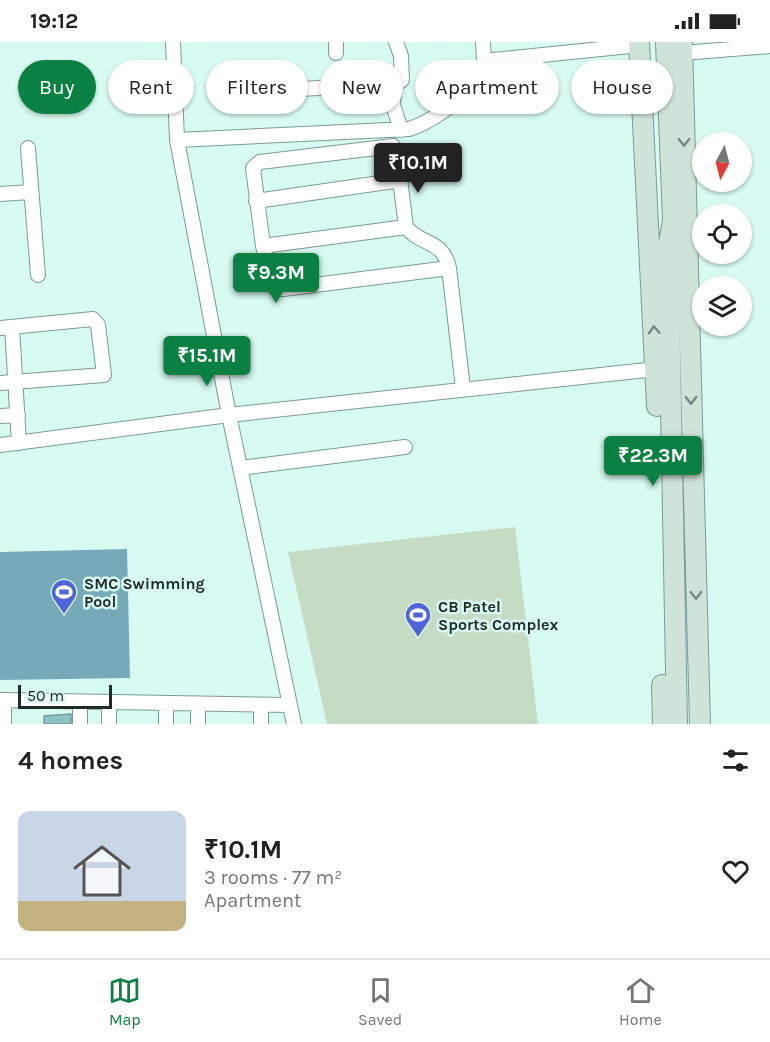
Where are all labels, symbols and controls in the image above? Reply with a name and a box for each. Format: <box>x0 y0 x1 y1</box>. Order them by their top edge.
text: 19:12 <box>30 8 78 34</box>
chip: Buy <box>18 60 96 114</box>
chip: Rent <box>108 60 194 114</box>
chip: Filters <box>206 60 308 114</box>
chip: New <box>320 60 403 114</box>
chip: Apartment <box>415 60 559 114</box>
chip: House <box>571 60 673 114</box>
north arrow <box>692 132 752 192</box>
map controls <box>692 132 752 336</box>
one-way arrow <box>678 138 691 147</box>
pin: ₹10.1M <box>369 143 467 194</box>
text: ₹10.1M <box>388 151 448 174</box>
button: locate <box>692 204 752 264</box>
pin: ₹9.3M <box>234 253 318 304</box>
text: ₹9.3M <box>247 261 305 284</box>
button: layers <box>692 276 752 336</box>
one-way arrow <box>648 325 661 334</box>
pin: ₹15.1M <box>158 336 256 387</box>
text: ₹15.1M <box>177 344 237 367</box>
one-way arrow <box>685 396 697 405</box>
pin: ₹22.3M <box>604 436 702 487</box>
text: ₹22.3M <box>618 444 688 467</box>
place label: SMC Swimming Pool <box>84 574 205 611</box>
sports icon: SMC Swimming Pool <box>49 577 79 615</box>
one-way arrow <box>690 591 703 600</box>
place label: CB Patel Sports Complex <box>438 597 559 634</box>
sports icon: CB Patel Sports Complex <box>403 600 433 638</box>
scale bar <box>18 682 112 710</box>
text: 50 m <box>27 686 64 705</box>
icon: filters <box>719 744 752 777</box>
text: 4 homes <box>18 745 123 776</box>
text: ₹10.1M <box>204 834 282 865</box>
icon: home <box>66 835 138 907</box>
icon: heart <box>719 855 752 888</box>
text: 3 rooms · 77 m² <box>204 866 342 889</box>
text: Apartment <box>204 889 302 912</box>
tab: Map <box>108 974 141 1029</box>
tab: Saved <box>358 974 402 1029</box>
tab: Home <box>619 974 662 1029</box>

